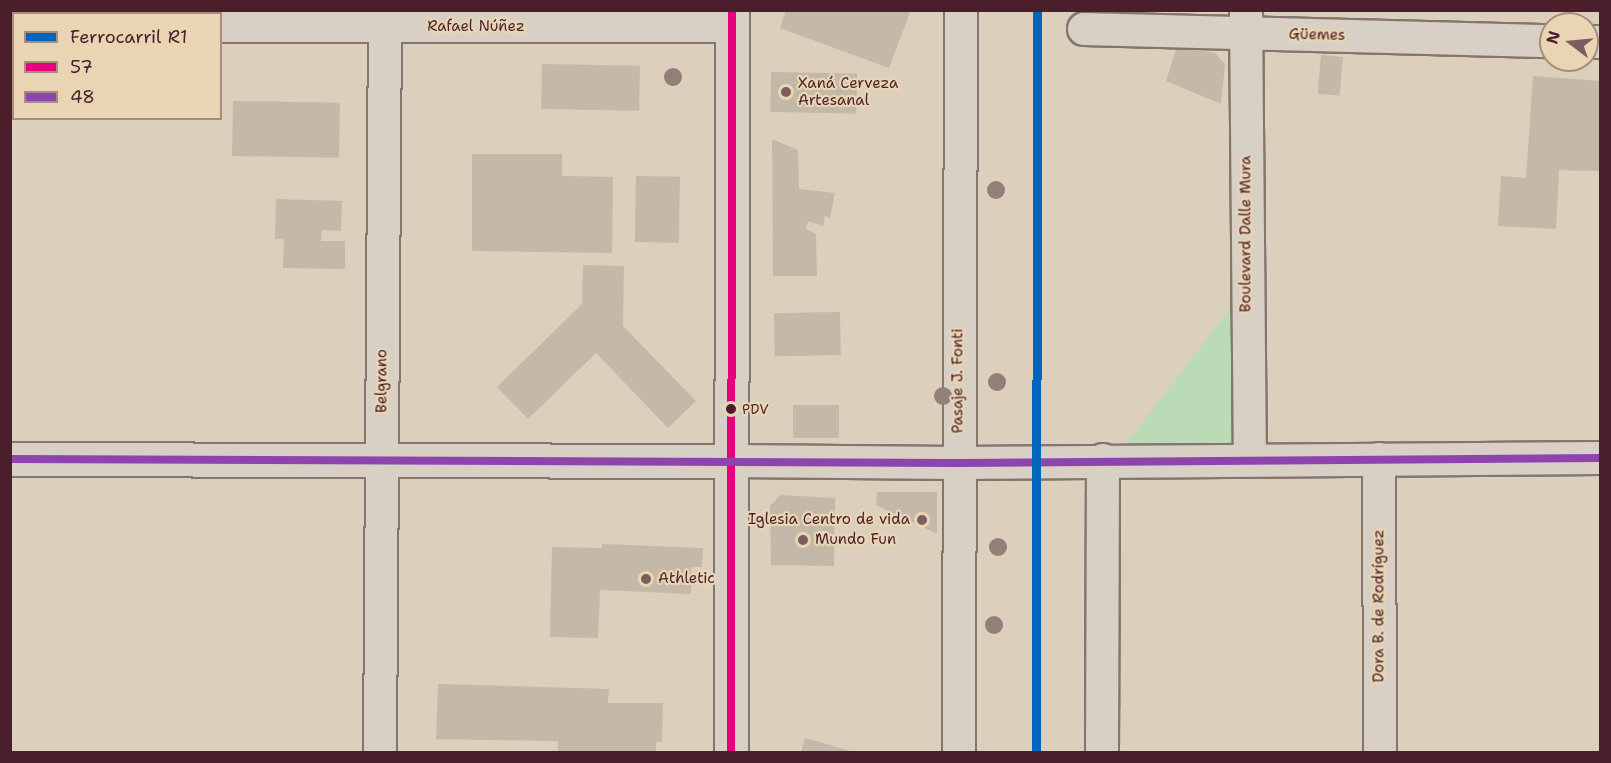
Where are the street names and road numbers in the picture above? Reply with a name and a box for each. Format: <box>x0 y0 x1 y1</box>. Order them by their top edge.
street label: Rafael Núñez <box>427 18 525 36</box>
street label: Güemes <box>1288 26 1346 44</box>
street label: Boulevard Dalle Mura <box>1237 156 1255 312</box>
street label: Pasaje J. Fonti <box>949 329 967 433</box>
street label: Belgrano <box>373 349 391 413</box>
street label: Dora B. de Rodríguez <box>1370 529 1388 683</box>

